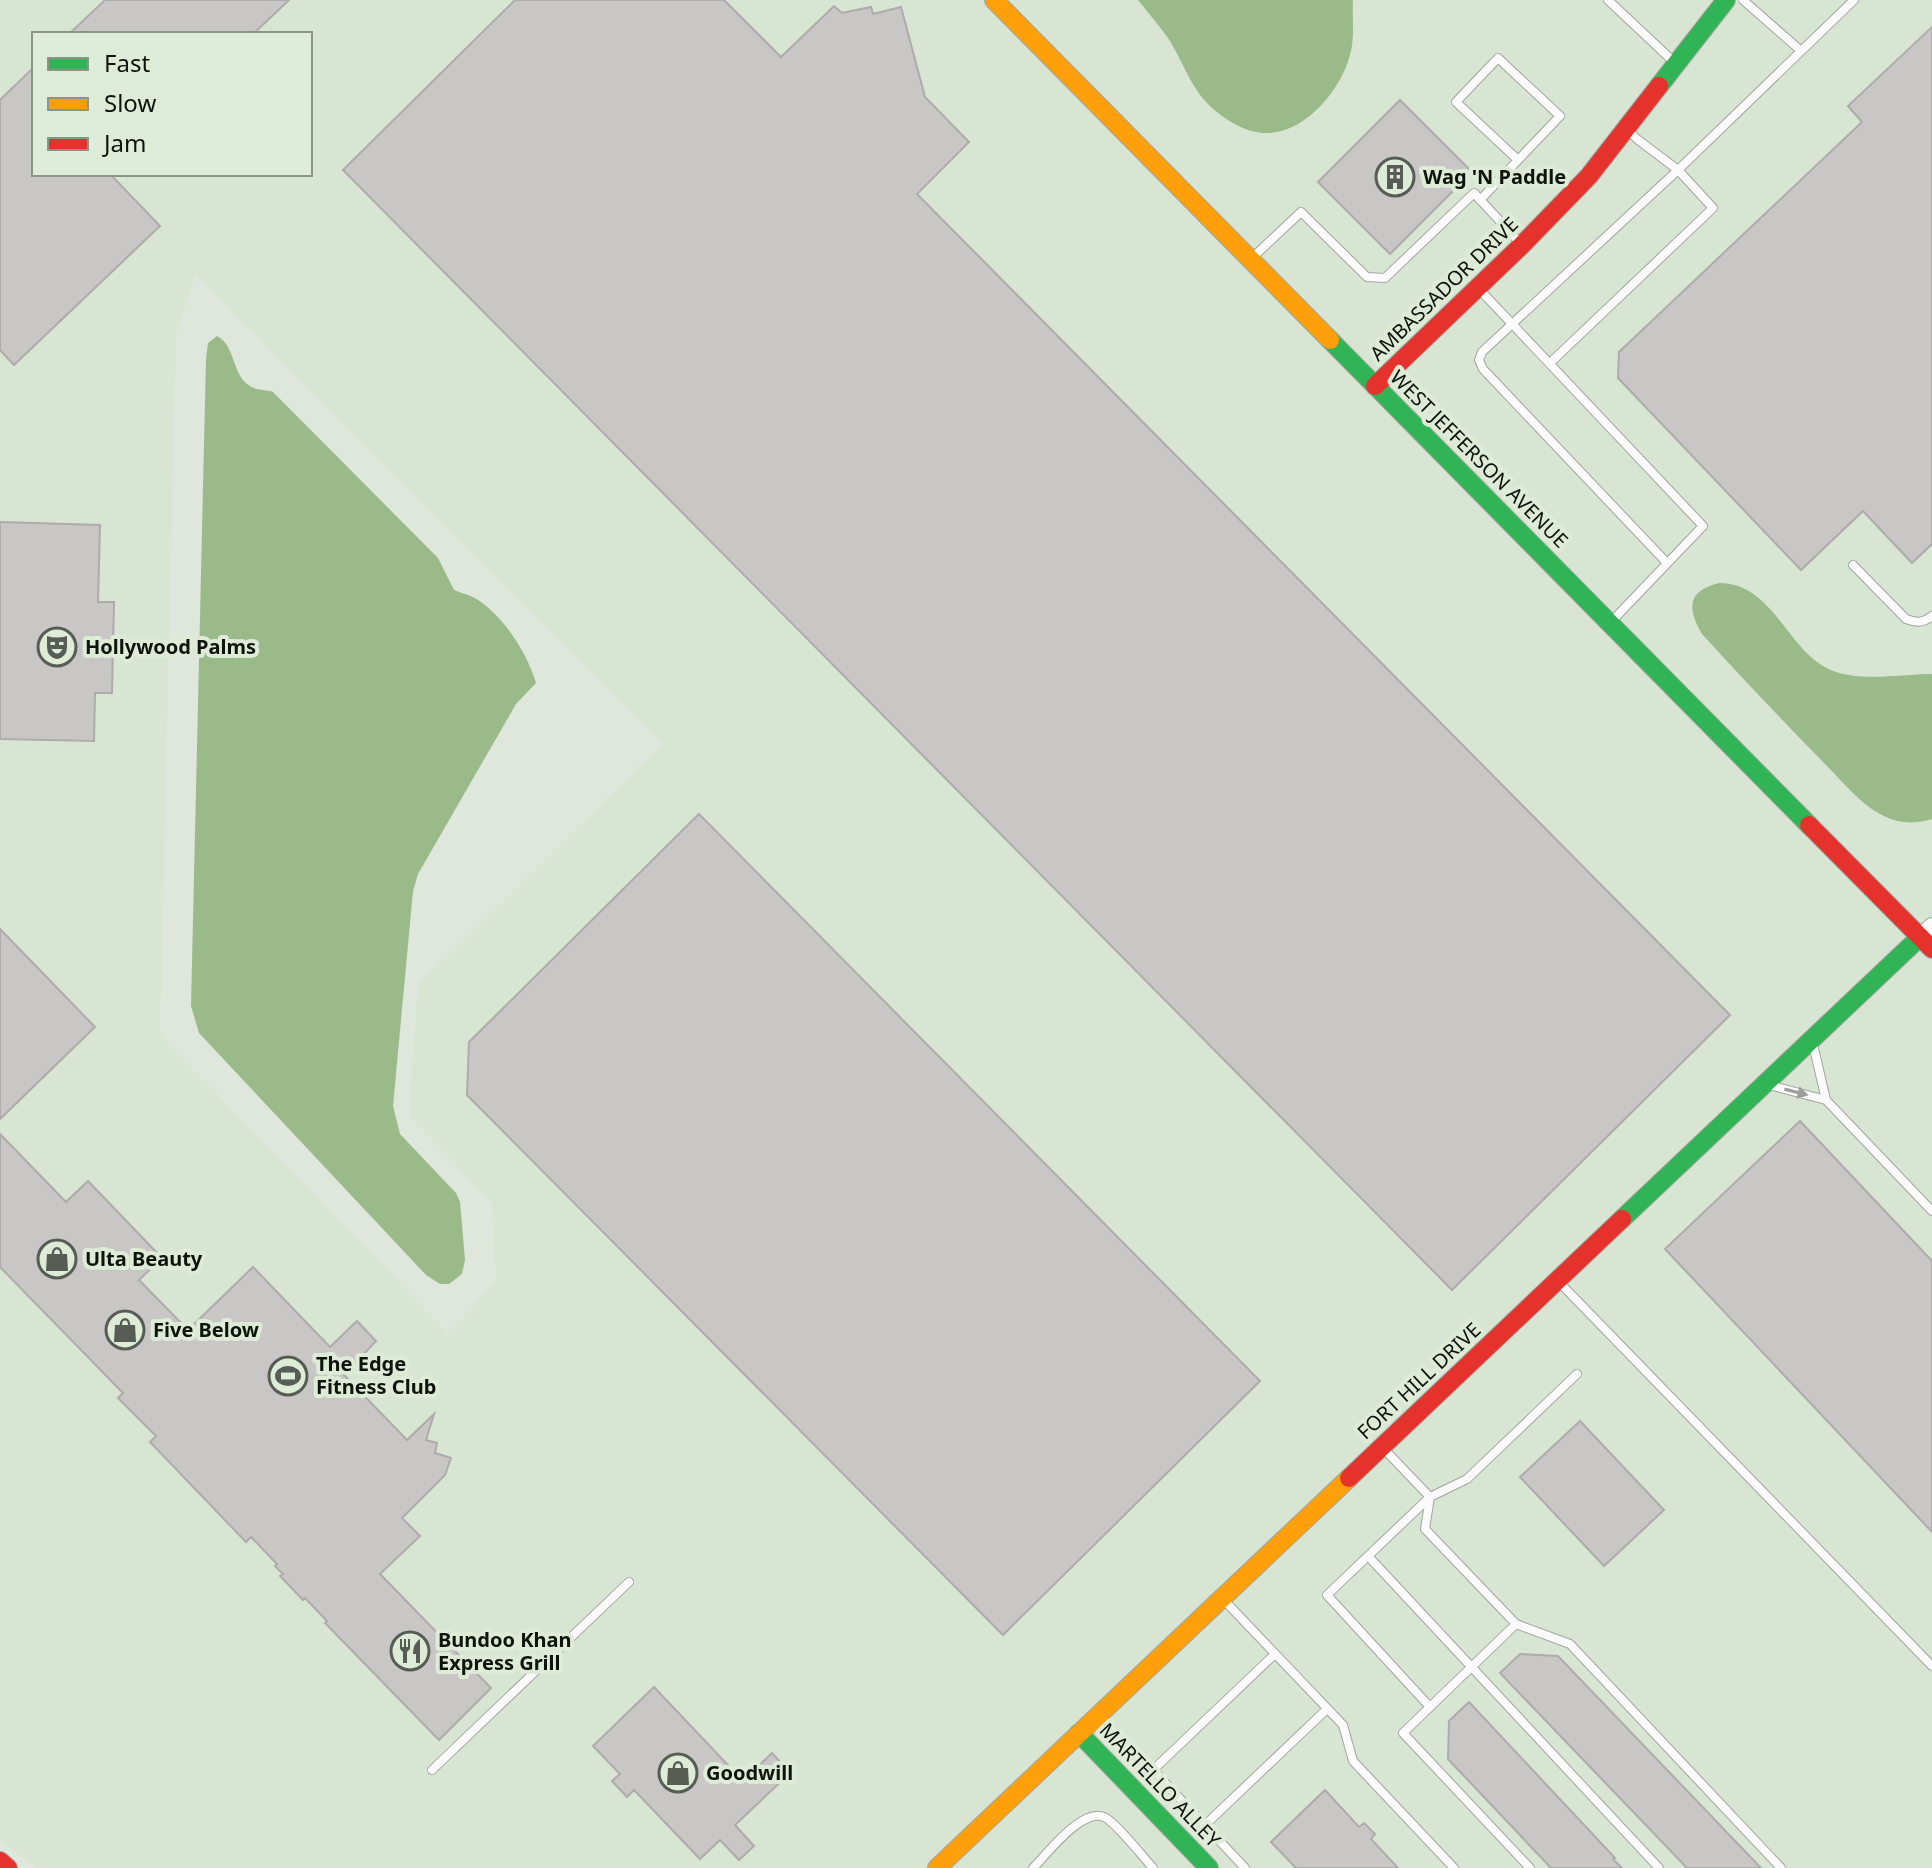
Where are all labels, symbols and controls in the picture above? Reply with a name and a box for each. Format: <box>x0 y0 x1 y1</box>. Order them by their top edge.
legend <box>32 32 312 176</box>
text: Fast <box>104 46 150 79</box>
text: Slow <box>104 86 156 119</box>
text: Jam <box>102 126 146 159</box>
building icon: Wag 'N Paddle <box>1374 156 1416 198</box>
place label: Wag 'N Paddle <box>1423 163 1566 190</box>
street label: AMBASSADOR DRIVE <box>1364 211 1524 367</box>
street label: WEST JEFFERSON AVENUE <box>1385 364 1574 553</box>
theatre icon: Hollywood Palms <box>36 626 78 668</box>
place label: Hollywood Palms <box>85 633 256 660</box>
one-way arrow <box>1783 1086 1808 1098</box>
shop icon: Ulta Beauty <box>36 1238 78 1280</box>
place label: Ulta Beauty <box>85 1245 203 1272</box>
shop icon: Five Below <box>104 1309 146 1351</box>
place label: Five Below <box>153 1316 259 1343</box>
street label: FORT HILL DRIVE <box>1351 1316 1486 1445</box>
place label: The Edge Fitness Club <box>316 1350 436 1400</box>
sports icon: The Edge Fitness Club <box>267 1355 309 1397</box>
place label: Bundoo Khan Express Grill <box>438 1626 571 1676</box>
restaurant icon: Bundoo Khan Express Grill <box>389 1630 431 1672</box>
street label: MARTELLO ALLEY <box>1094 1717 1227 1853</box>
shop icon: Goodwill <box>657 1752 699 1794</box>
place label: Goodwill <box>706 1759 793 1786</box>

